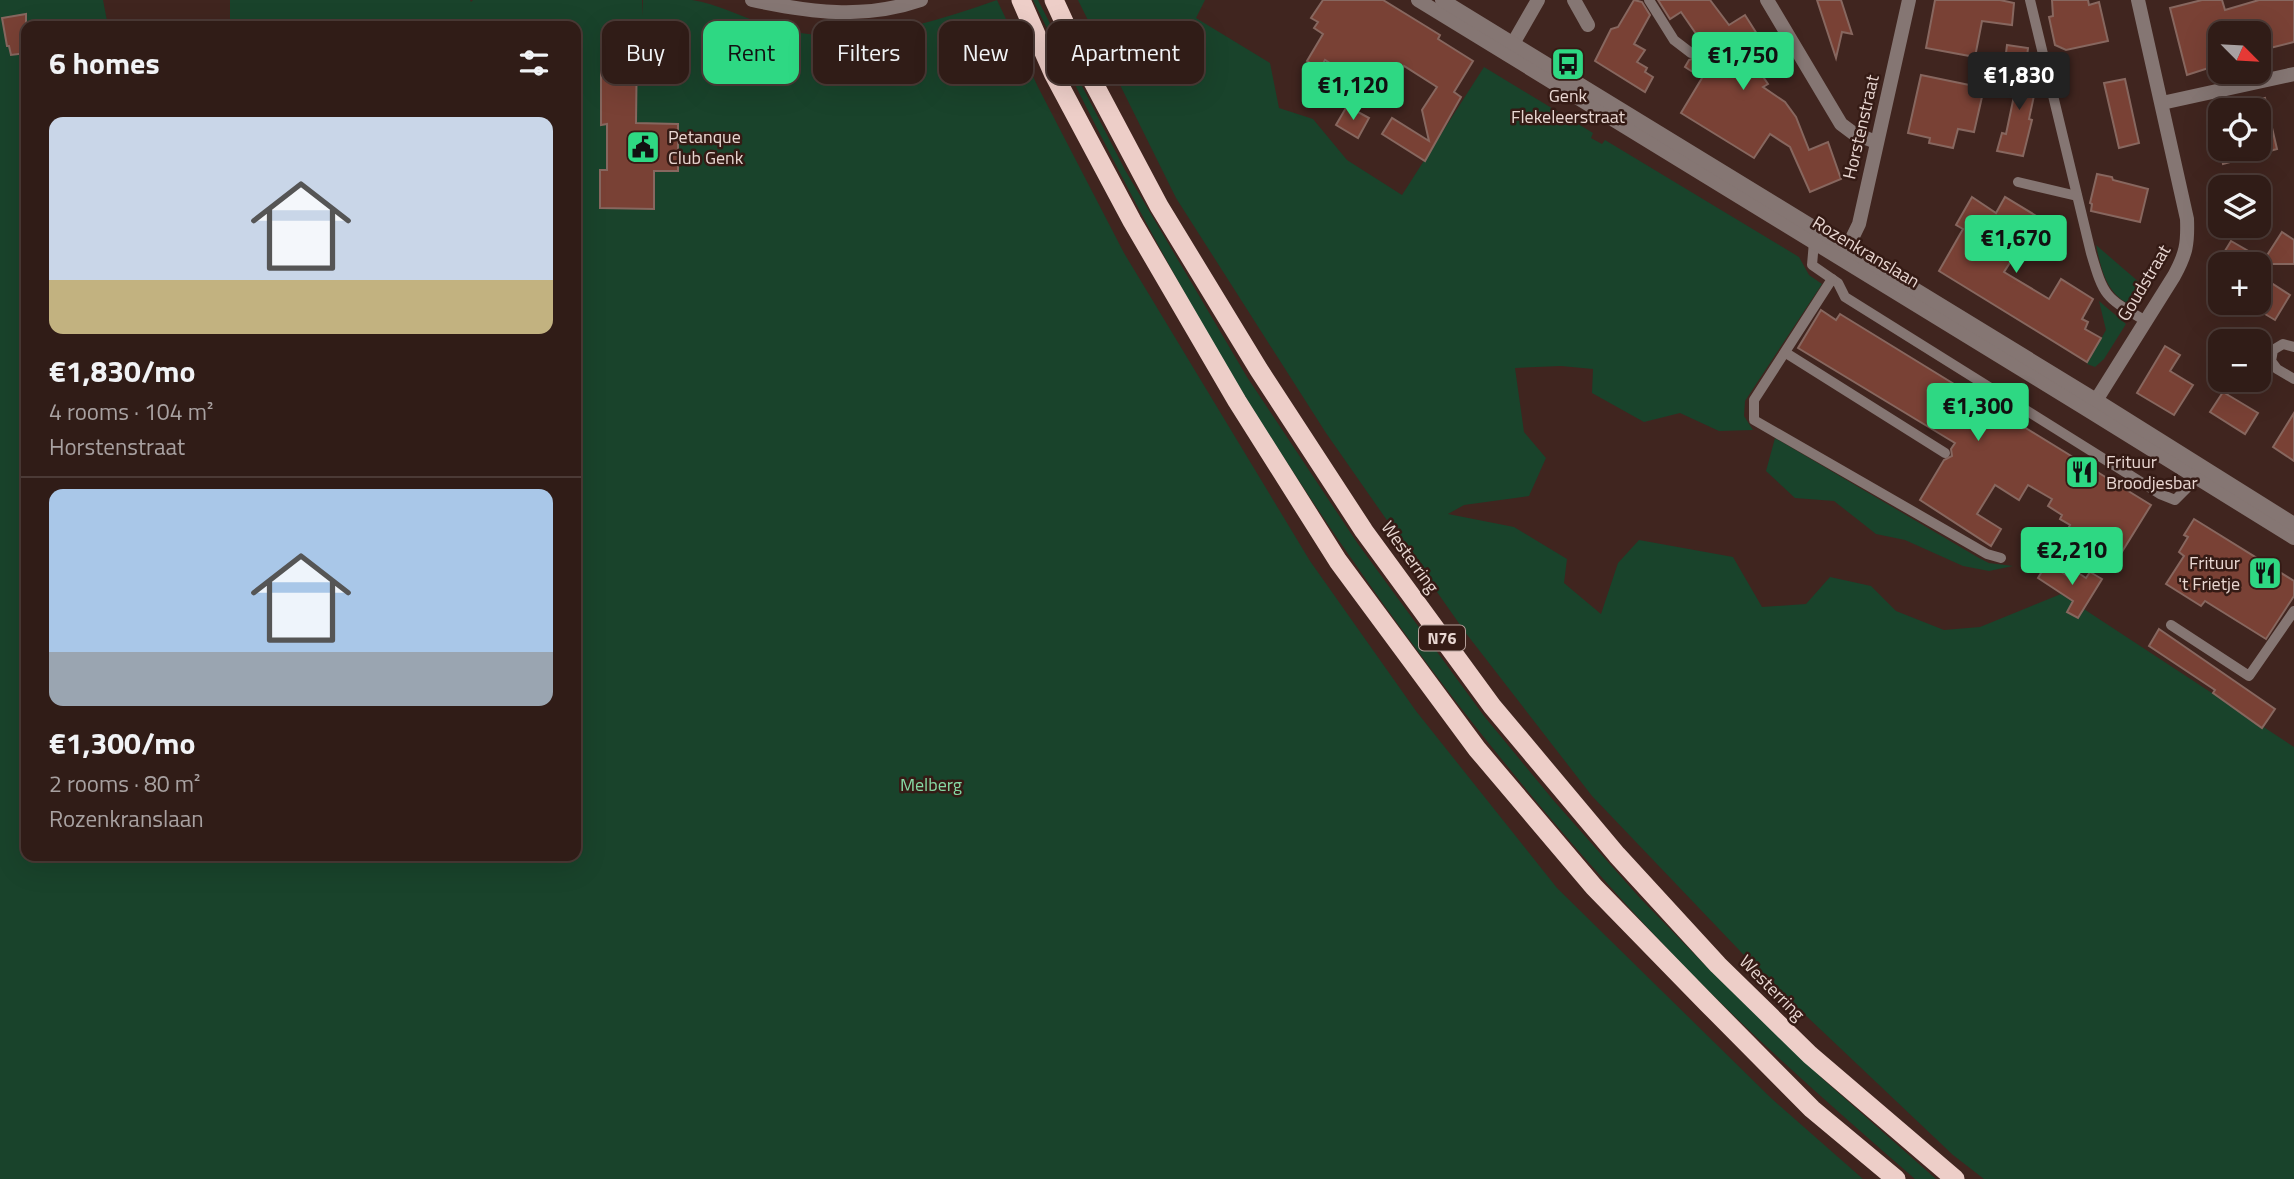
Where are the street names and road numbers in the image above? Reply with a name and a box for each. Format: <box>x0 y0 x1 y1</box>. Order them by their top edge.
street label: Horstenstraat <box>1835 71 1886 182</box>
street label: Rozenkranslaan <box>1807 209 1925 294</box>
street label: Goudstraat <box>2110 239 2177 326</box>
street label: Westerring <box>1375 515 1446 599</box>
road number: N76 <box>1419 625 1465 650</box>
street label: Westerring <box>1733 948 1812 1027</box>

